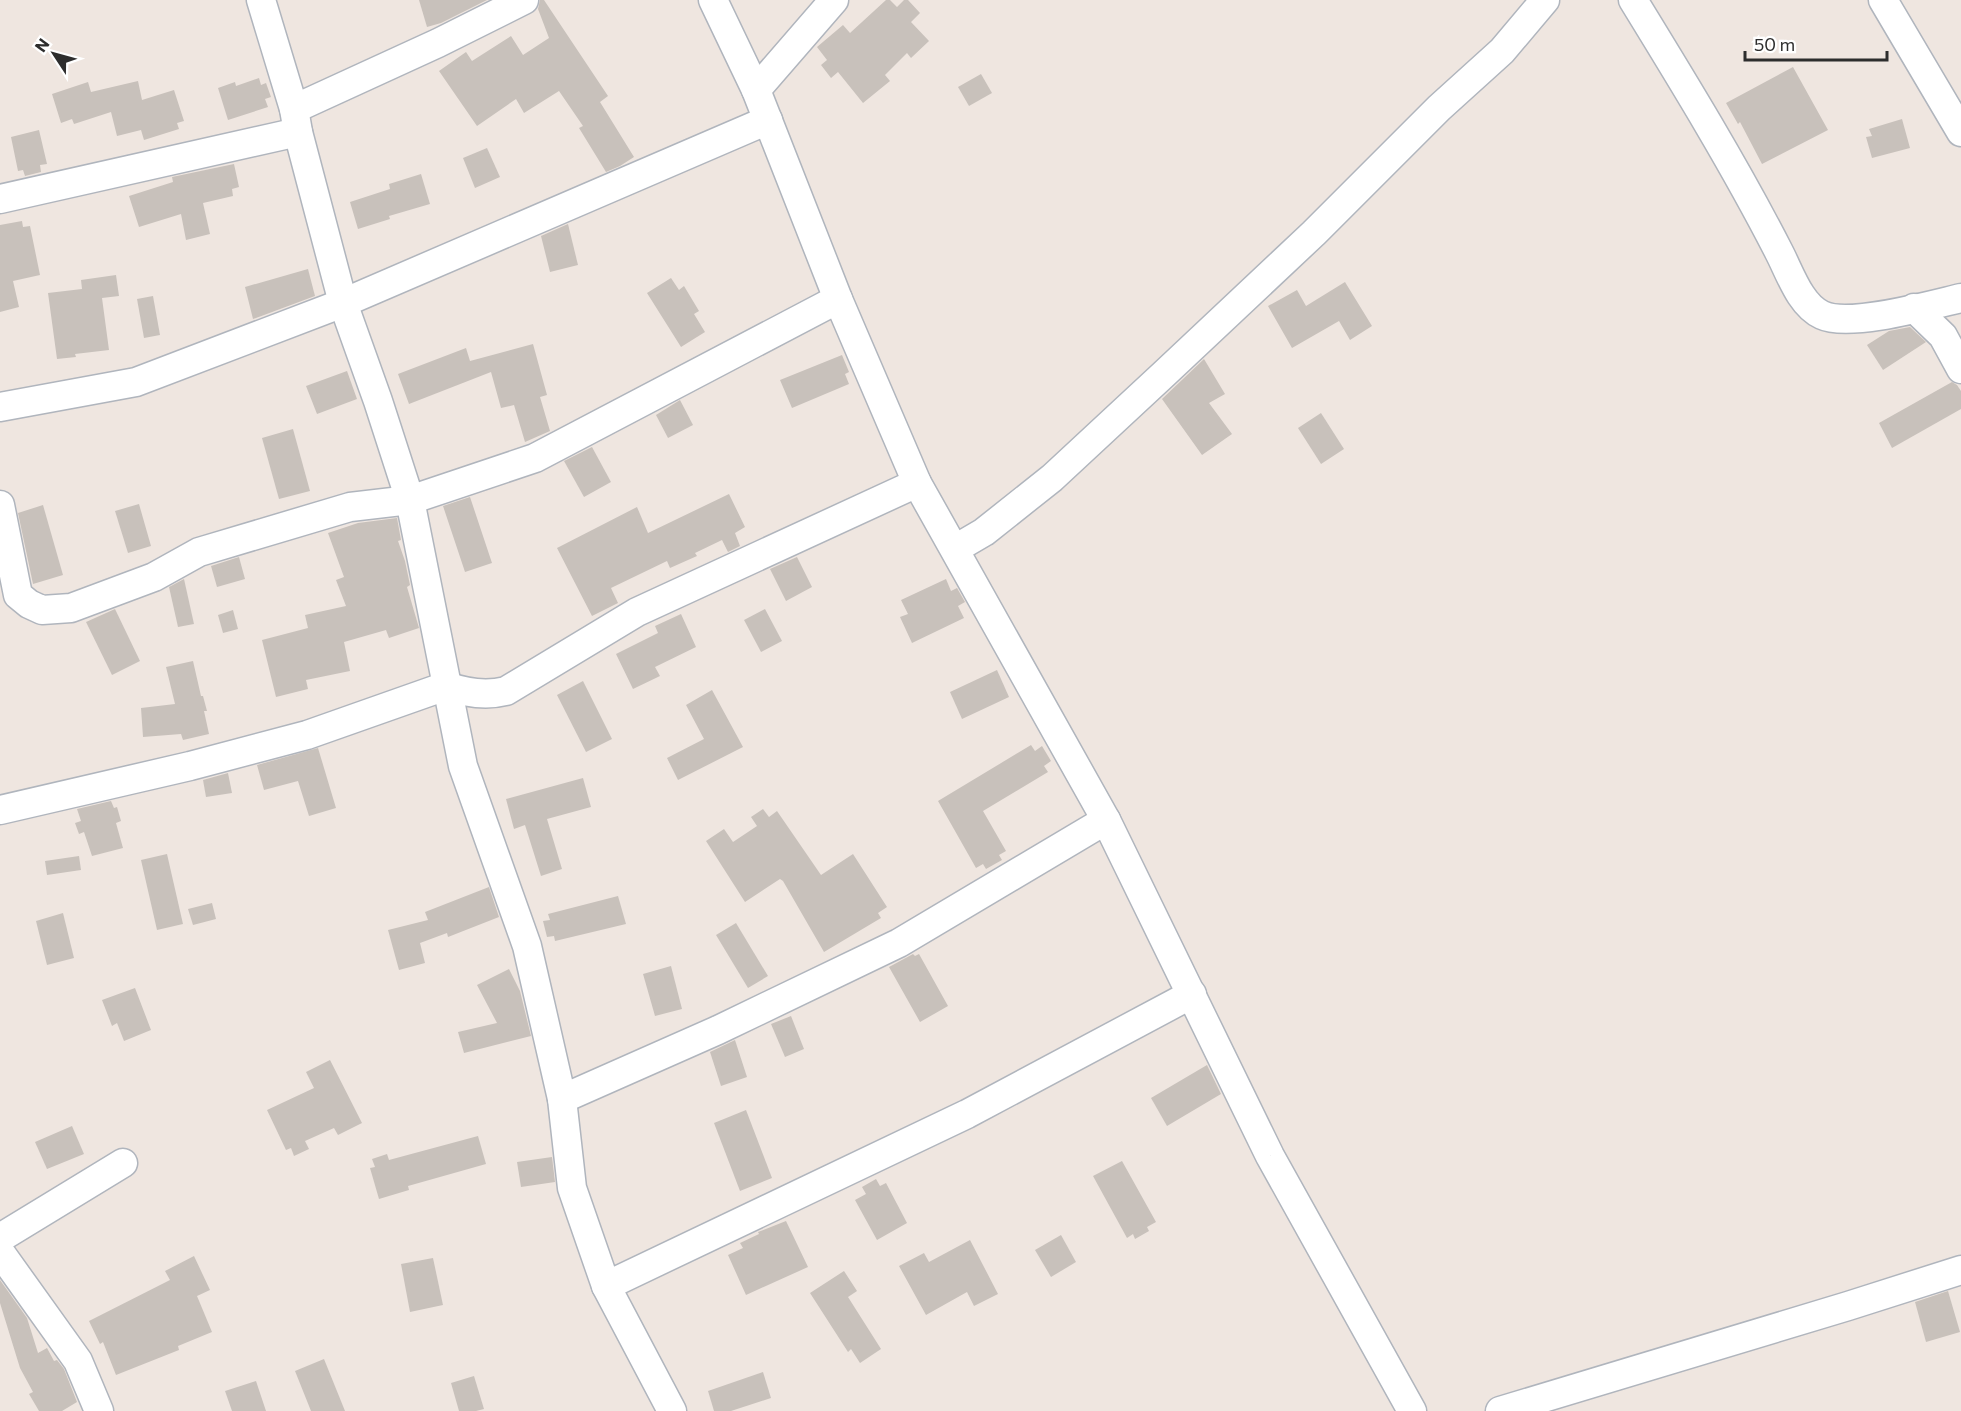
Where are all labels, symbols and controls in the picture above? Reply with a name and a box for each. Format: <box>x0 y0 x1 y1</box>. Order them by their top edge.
north arrow <box>24 24 84 84</box>
scale bar <box>1745 24 1888 62</box>
text: 50 m <box>1754 33 1795 55</box>
text: N <box>30 34 53 55</box>

